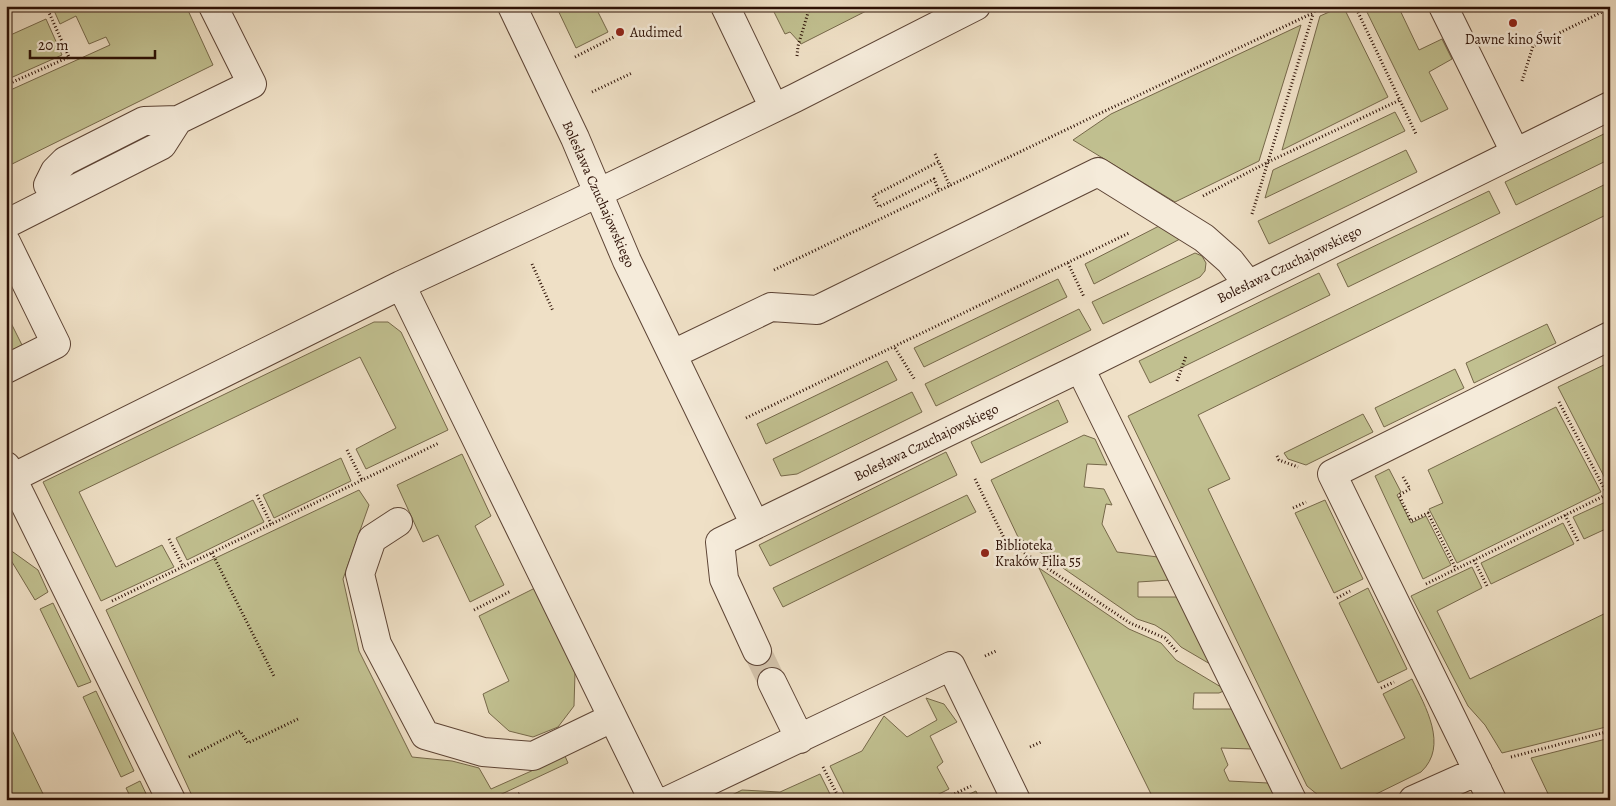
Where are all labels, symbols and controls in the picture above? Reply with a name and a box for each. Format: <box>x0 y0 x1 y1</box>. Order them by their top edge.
marker: Dawne kino Świt <box>1507 17 1519 29</box>
place label: Audimed <box>629 23 683 42</box>
marker: Audimed <box>614 26 626 38</box>
scale bar <box>30 28 155 60</box>
place label: Dawne kino Świt <box>1465 30 1562 49</box>
text: 20 m <box>38 35 69 55</box>
street label: Bolesława Czuchajowskiego <box>558 118 640 271</box>
street label: Bolesława Czuchajowskiego <box>1214 221 1365 308</box>
street label: Bolesława Czuchajowskiego <box>851 399 1002 486</box>
place label: Biblioteka Kraków Filia 55 <box>995 536 1081 571</box>
marker: Biblioteka Kraków Filia 55 <box>979 547 991 559</box>

